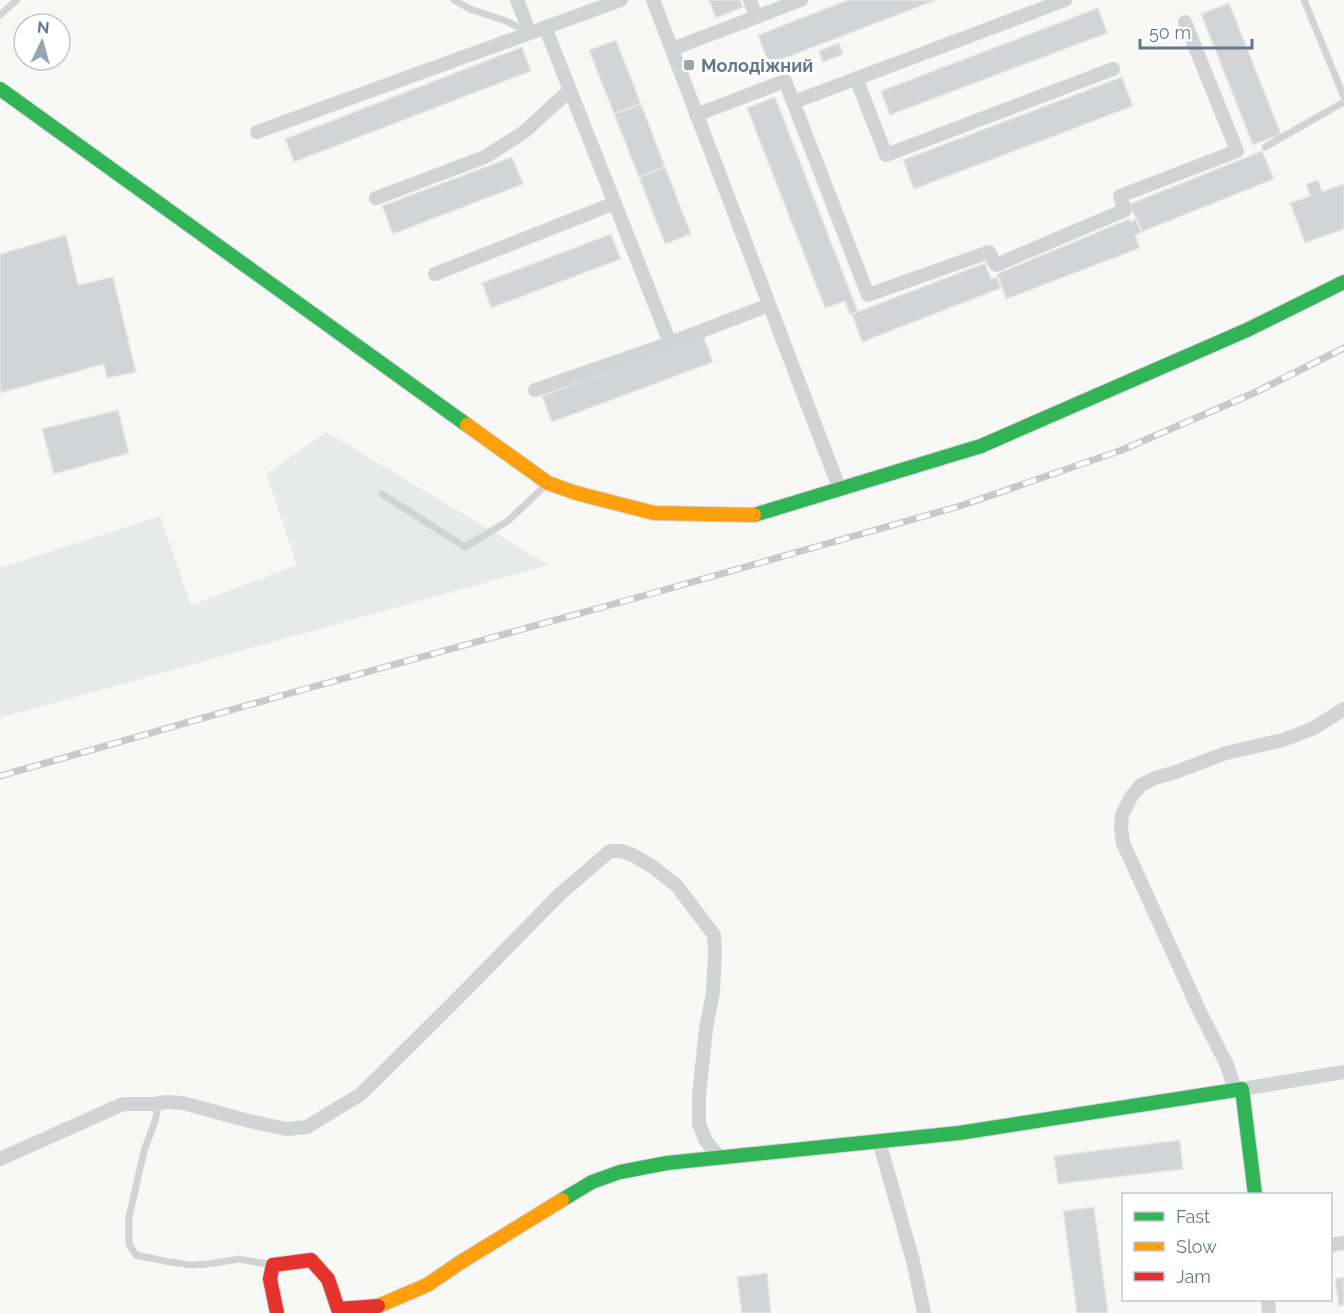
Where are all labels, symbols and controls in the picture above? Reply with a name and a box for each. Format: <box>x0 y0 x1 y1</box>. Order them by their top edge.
north arrow <box>12 12 72 72</box>
scale bar <box>1140 12 1252 50</box>
text: N <box>36 18 50 38</box>
text: 50 m <box>1149 22 1191 43</box>
place label: Молодіжний <box>701 55 813 76</box>
marker: Молодіжний <box>682 58 696 72</box>
legend <box>1122 1193 1332 1301</box>
text: Fast <box>1176 1206 1210 1227</box>
text: Slow <box>1176 1236 1217 1257</box>
text: Jam <box>1176 1266 1211 1287</box>

